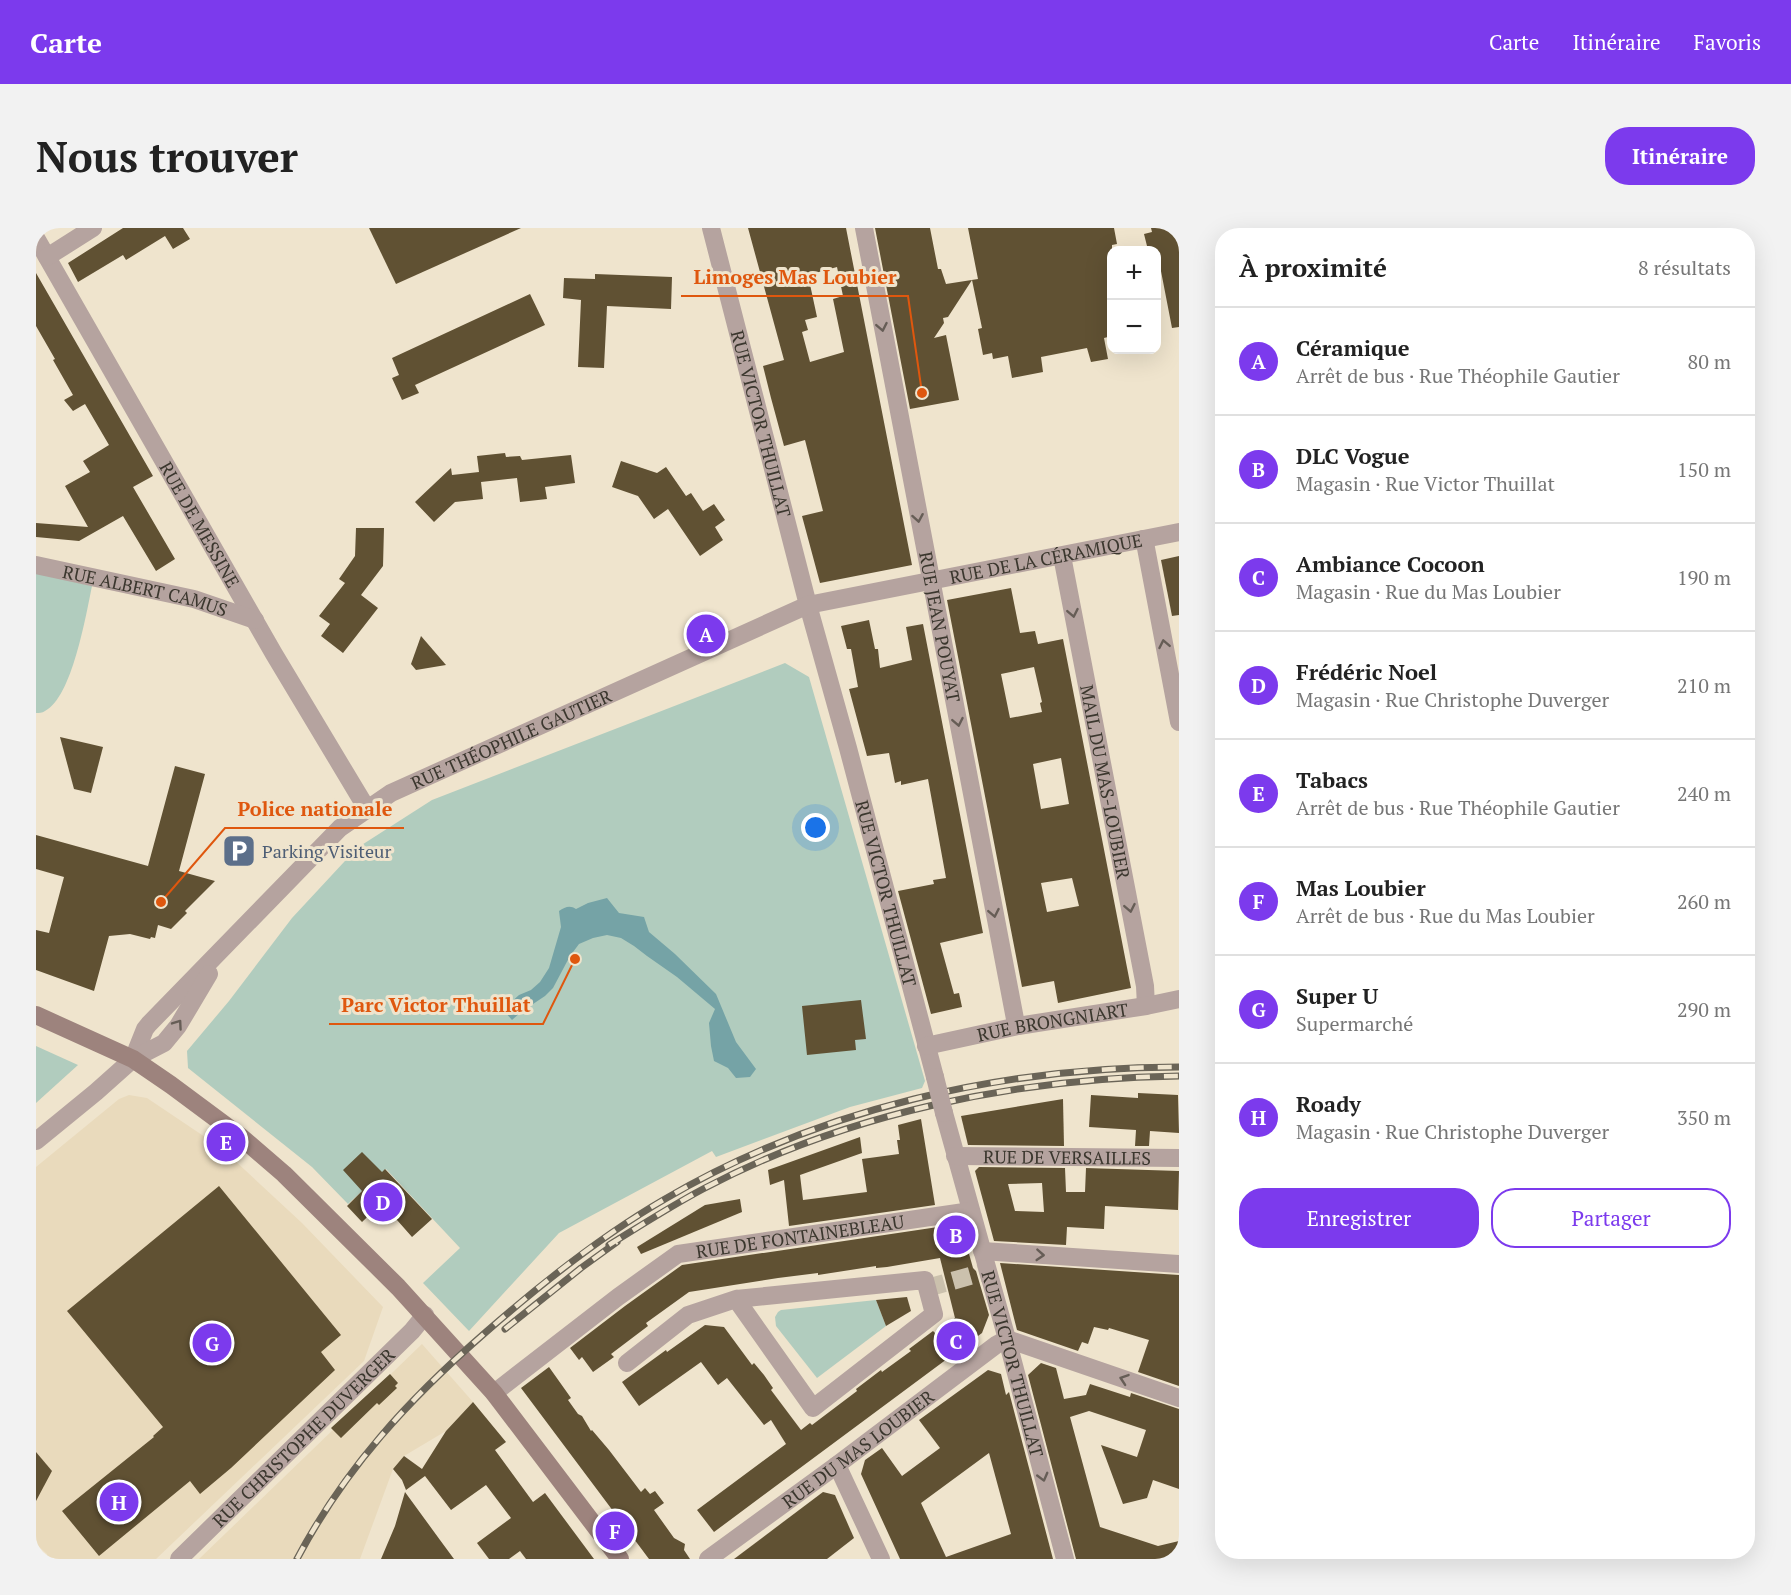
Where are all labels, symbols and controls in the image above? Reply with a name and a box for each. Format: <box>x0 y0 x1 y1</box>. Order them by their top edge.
text: Carte <box>30 24 102 61</box>
text: Carte <box>1489 28 1539 56</box>
text: Itinéraire <box>1572 28 1661 56</box>
text: Favoris <box>1694 28 1761 56</box>
button: Itinéraire <box>1605 127 1755 185</box>
text: Nous trouver <box>36 128 298 184</box>
map controls <box>1107 246 1161 354</box>
button: + <box>1107 246 1161 300</box>
text: À proximité <box>1239 250 1387 284</box>
text: 8 résultats <box>1638 254 1731 281</box>
callout: Limoges Mas Loubier <box>681 258 908 296</box>
text: Limoges Mas Loubier <box>693 263 897 290</box>
button: − <box>1107 300 1161 354</box>
one-way arrow <box>875 321 888 331</box>
street label: RUE VICTOR THUILLAT <box>726 328 797 520</box>
text: Céramique <box>1296 333 1410 362</box>
text: A <box>1251 348 1266 375</box>
text: 80 m <box>1688 348 1731 375</box>
text: Arrêt de bus · Rue Théophile Gautier <box>1296 362 1620 389</box>
text: DLC Vogue <box>1296 441 1409 470</box>
text: B <box>1252 456 1265 483</box>
text: 150 m <box>1677 456 1731 483</box>
street label: RUE DE MESSINE <box>154 457 245 592</box>
text: Magasin · Rue Victor Thuillat <box>1296 470 1555 497</box>
one-way arrow <box>912 514 924 523</box>
street label: RUE DE LA CÉRAMIQUE <box>947 528 1144 589</box>
text: Ambiance Cocoon <box>1296 549 1485 578</box>
street label: RUE JEAN POUYAT <box>914 550 966 704</box>
street label: RUE ALBERT CAMUS <box>60 559 231 622</box>
text: C <box>1252 564 1265 591</box>
text: 190 m <box>1677 564 1731 591</box>
text: Magasin · Rue du Mas Loubier <box>1296 578 1561 605</box>
one-way arrow <box>1066 608 1079 618</box>
pin: A <box>686 612 726 656</box>
one-way arrow <box>1158 639 1171 649</box>
text: Frédéric Noel <box>1296 657 1437 686</box>
text: D <box>1251 672 1266 699</box>
text: 210 m <box>1677 672 1731 699</box>
street label: RUE THÉOPHILE GAUTIER <box>407 683 616 795</box>
street label: MAIL DU MAS-LOUBIER <box>1075 683 1136 881</box>
text: Magasin · Rue Christophe Duverger <box>1296 686 1609 713</box>
one-way arrow <box>951 716 964 726</box>
text: Tabacs <box>1296 765 1368 794</box>
text: E <box>1252 780 1265 807</box>
text: 240 m <box>1677 780 1731 807</box>
callout: Police nationale <box>225 790 404 828</box>
text: Arrêt de bus · Rue Théophile Gautier <box>1296 794 1620 821</box>
text: Police nationale <box>238 795 393 822</box>
street label: RUE VICTOR THUILLAT <box>850 797 923 989</box>
your location <box>801 813 830 842</box>
parking icon: Parking Visiteur <box>221 833 257 869</box>
place label: Parking Visiteur <box>262 839 391 863</box>
text: Mas Loubier <box>1296 873 1426 902</box>
text: F <box>1253 888 1264 915</box>
text: 260 m <box>1677 888 1731 915</box>
one-way arrow <box>1123 902 1136 912</box>
text: Arrêt de bus · Rue du Mas Loubier <box>1296 902 1595 929</box>
one-way arrow <box>988 909 1000 918</box>
text: Super U <box>1296 981 1378 1010</box>
callout: Parc Victor Thuillat <box>329 986 543 1024</box>
text: Parc Victor Thuillat <box>341 991 531 1018</box>
text: G <box>1251 996 1266 1023</box>
text: 290 m <box>1677 996 1731 1023</box>
street label: RUE BRONGNIART <box>975 997 1130 1047</box>
text: Supermarché <box>1296 1010 1413 1037</box>
one-way arrow <box>171 1019 182 1030</box>
text: Roady <box>1296 1089 1361 1118</box>
text: H <box>1251 1104 1266 1131</box>
text: 350 m <box>1677 1104 1731 1131</box>
text: Magasin · Rue Christophe Duverger <box>1296 1118 1609 1145</box>
pin: E <box>206 1120 246 1164</box>
street label: RUE DE VERSAILLES <box>983 1144 1151 1170</box>
pin: D <box>364 1180 402 1224</box>
button: Enregistrer <box>1239 1188 1479 1248</box>
button: Partager <box>1491 1188 1731 1248</box>
street label: RUE DE FONTAINEBLEAU <box>694 1209 906 1263</box>
pin: B <box>936 1212 976 1258</box>
one-way arrow <box>1036 1248 1045 1261</box>
street label: RUE VICTOR THUILLAT <box>976 1268 1050 1459</box>
pin: C <box>936 1318 976 1364</box>
pin: G <box>192 1320 231 1366</box>
street label: RUE CHRISTOPHE DUVERGER <box>207 1345 399 1531</box>
one-way arrow <box>1119 1374 1130 1387</box>
street label: RUE DU MAS LOUBIER <box>777 1384 939 1513</box>
one-way arrow <box>1036 1472 1049 1482</box>
pin: H <box>100 1480 139 1524</box>
pin: F <box>596 1508 634 1554</box>

